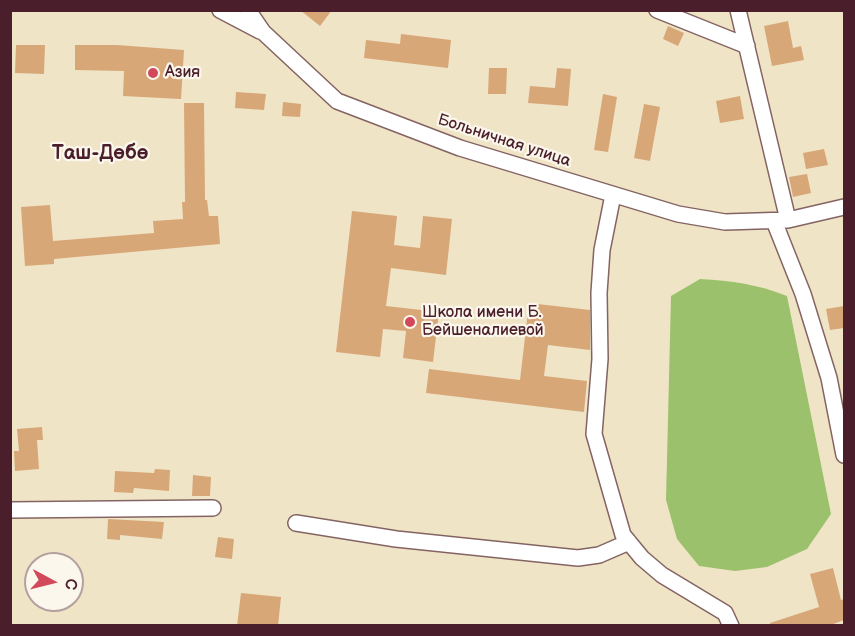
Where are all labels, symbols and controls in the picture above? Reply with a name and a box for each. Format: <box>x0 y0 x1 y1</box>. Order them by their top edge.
place label: Азия <box>165 63 200 83</box>
marker: Азия <box>146 66 160 80</box>
street label: Больничная улица <box>435 110 573 172</box>
district label: Таш-Дөбө <box>52 142 148 166</box>
place label: Школа имени Б. Бейшеналиевой <box>422 303 544 341</box>
marker: Школа имени Б. Бейшеналиевой <box>403 315 417 329</box>
north arrow <box>24 552 84 612</box>
text: С <box>60 577 80 591</box>

